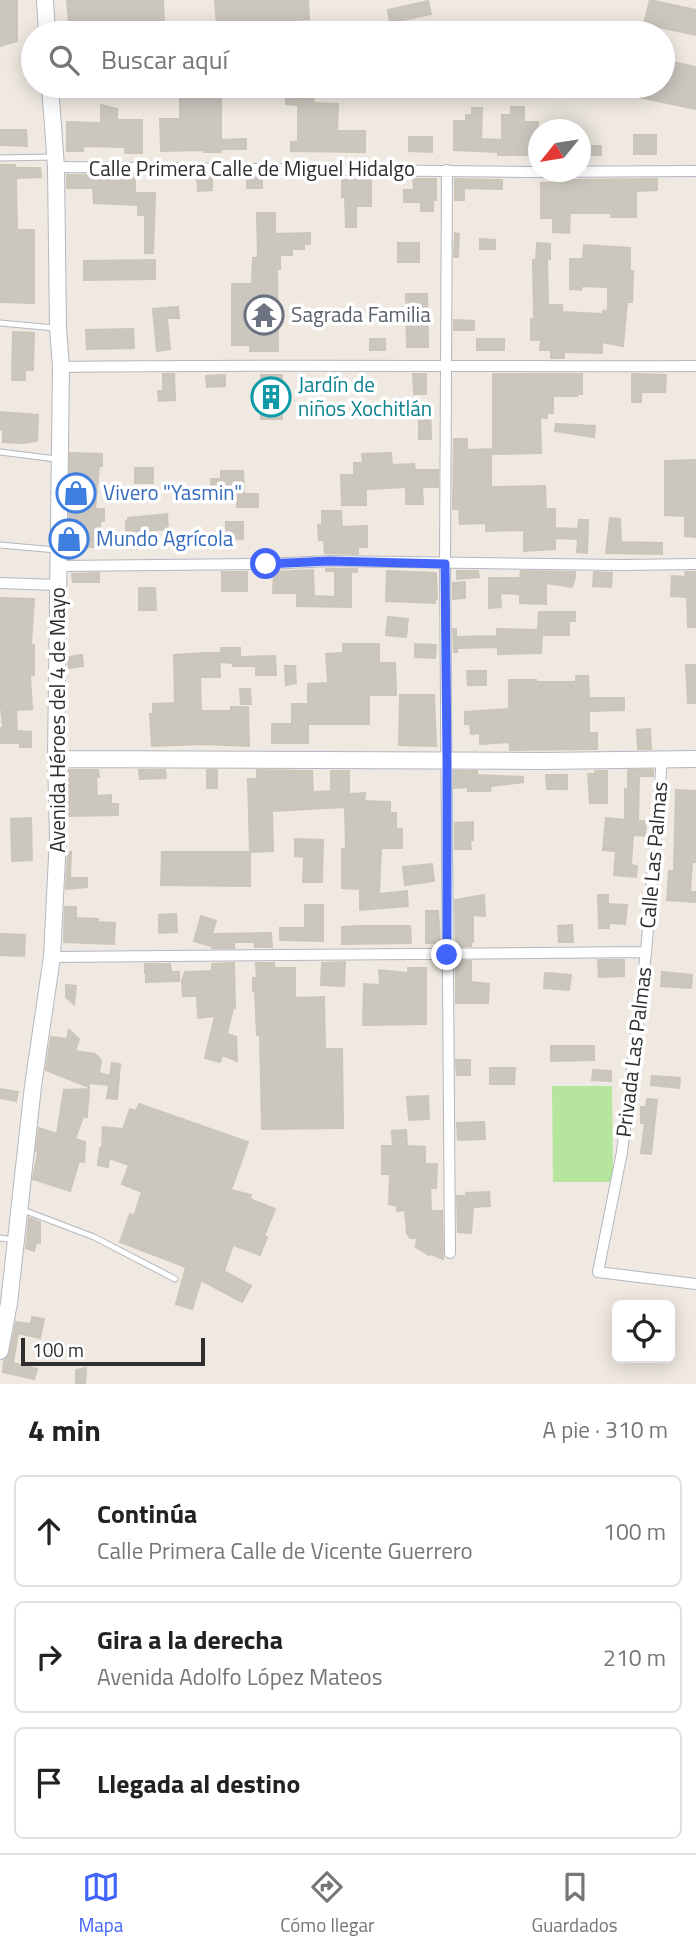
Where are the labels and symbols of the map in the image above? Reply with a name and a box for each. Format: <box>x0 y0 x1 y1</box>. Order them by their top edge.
north arrow <box>528 119 591 182</box>
street label: Calle Primera Calle de Miguel Hidalgo <box>89 152 415 184</box>
temple icon: Sagrada Familia <box>243 294 285 336</box>
place label: Sagrada Familia <box>291 298 431 330</box>
place label: Jardín de niños Xochitlán <box>298 368 432 424</box>
building icon: Jardín de niños Xochitlán <box>250 376 292 418</box>
shop icon: Vivero "Yasmin" <box>55 472 97 514</box>
place label: Vivero "Yasmin" <box>103 476 242 508</box>
shop icon: Mundo Agrícola <box>48 518 90 560</box>
place label: Mundo Agrícola <box>96 522 234 554</box>
route start <box>250 548 281 579</box>
street label: Avenida Héroes del 4 de Mayo <box>41 587 73 853</box>
street label: Calle Las Palmas <box>631 780 675 930</box>
route end <box>431 939 462 970</box>
street label: Privada Las Palmas <box>607 965 659 1139</box>
scale bar <box>21 1335 205 1367</box>

